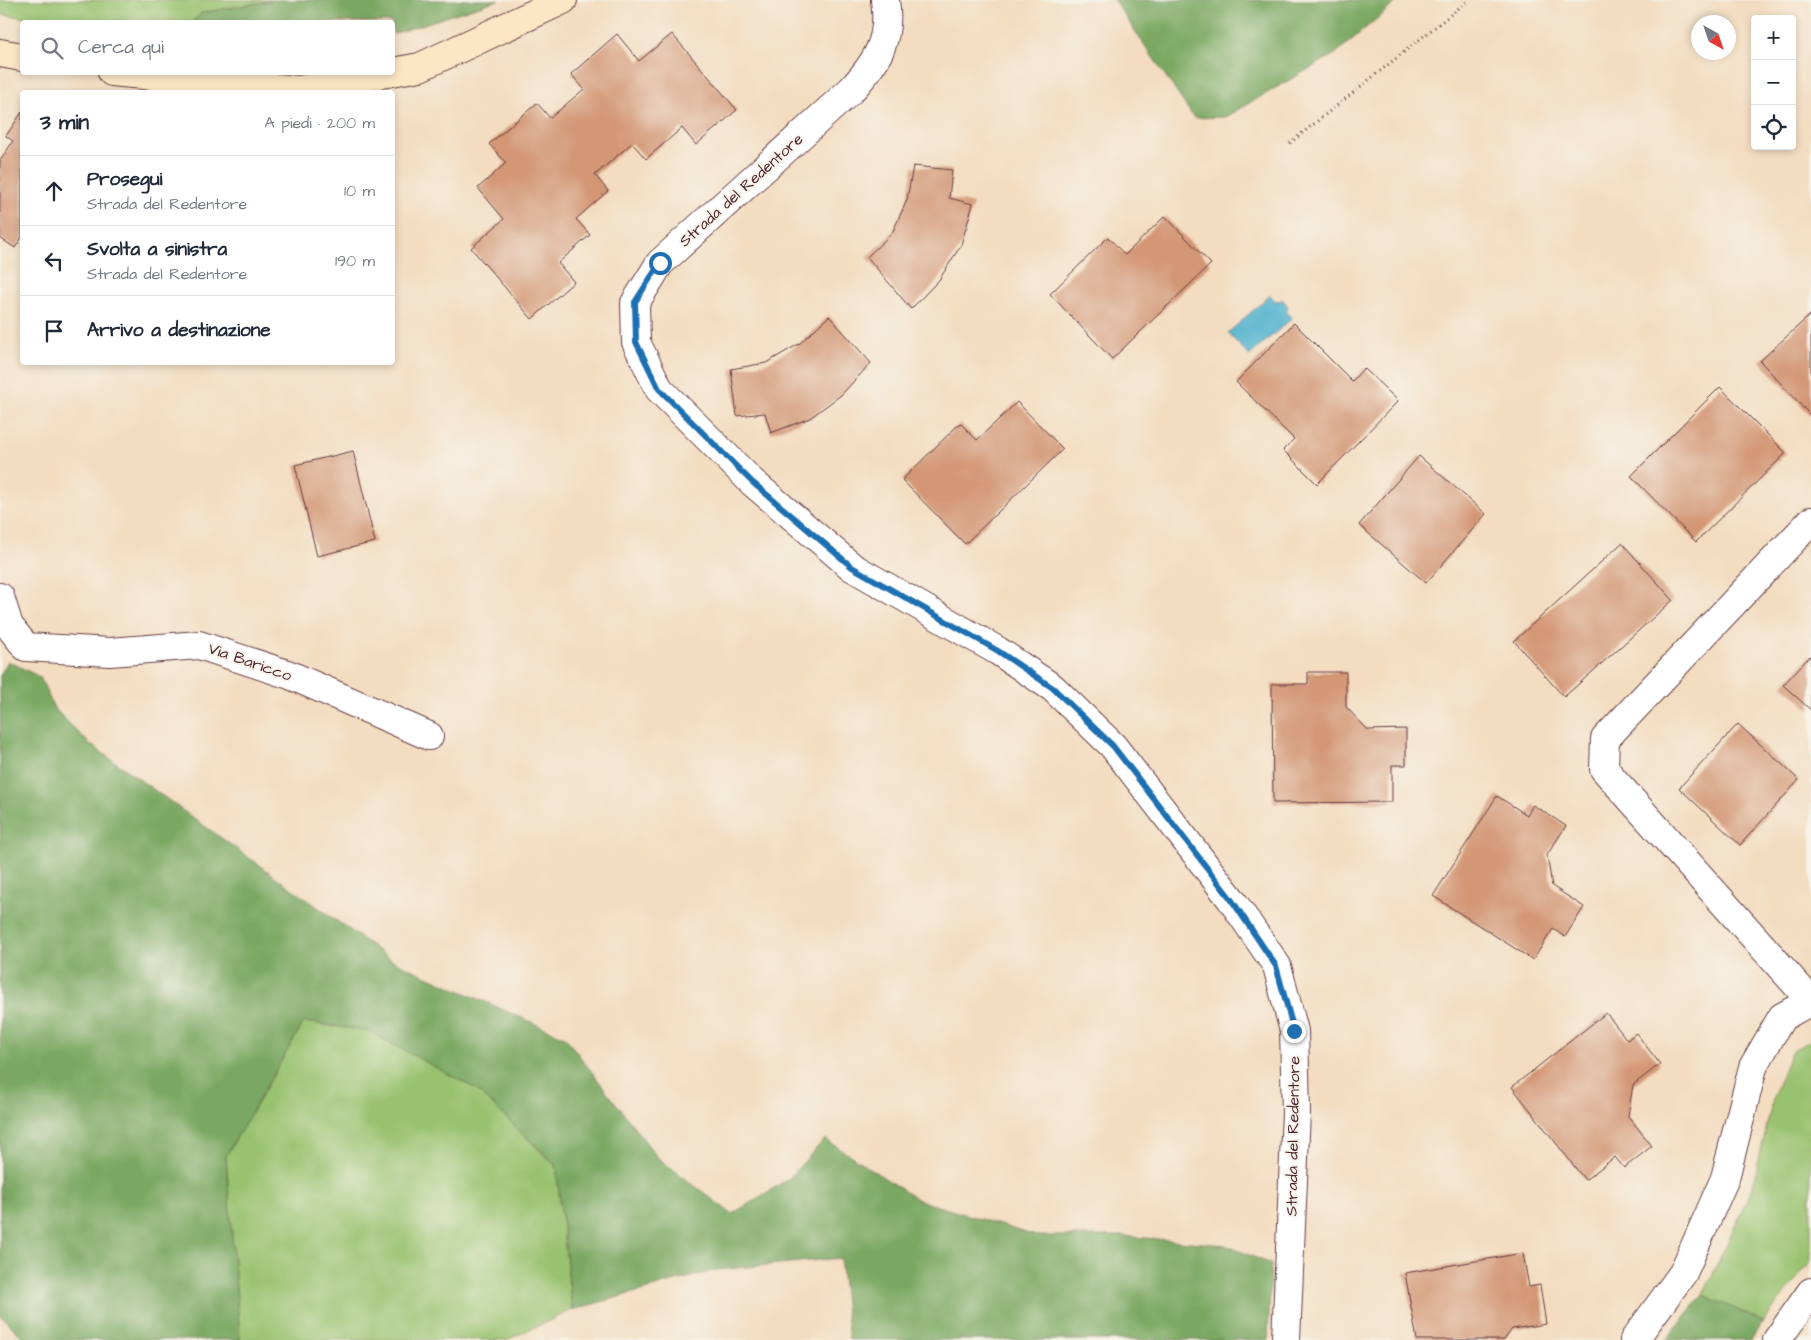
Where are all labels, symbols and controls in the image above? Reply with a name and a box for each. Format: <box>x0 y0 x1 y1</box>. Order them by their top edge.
north arrow <box>1691 15 1736 60</box>
map controls <box>1751 15 1796 150</box>
button: + <box>1751 15 1796 60</box>
search box <box>20 20 395 75</box>
icon: search <box>38 34 66 62</box>
text: Cerca qui <box>78 34 164 61</box>
button: − <box>1751 60 1796 105</box>
button: locate <box>1751 105 1796 150</box>
text: 3 min <box>40 108 89 137</box>
text: A piedi · 200 m <box>264 112 375 134</box>
street label: Strada del Redentore <box>674 128 808 252</box>
text: Prosegui <box>87 166 162 193</box>
icon: ahead <box>40 177 68 205</box>
text: 10 m <box>344 180 375 202</box>
text: Strada del Redentore <box>87 193 247 215</box>
text: Svolta a sinistra <box>87 236 227 263</box>
icon: left <box>40 247 68 275</box>
text: 190 m <box>335 250 375 272</box>
route start <box>649 252 672 275</box>
text: Strada del Redentore <box>87 263 247 285</box>
icon: arrive <box>40 317 68 345</box>
text: Arrivo a destinazione <box>87 317 270 344</box>
street label: Via Baricco <box>205 637 295 687</box>
route end <box>1283 1020 1306 1043</box>
street label: Strada del Redentore <box>1281 1055 1305 1216</box>

